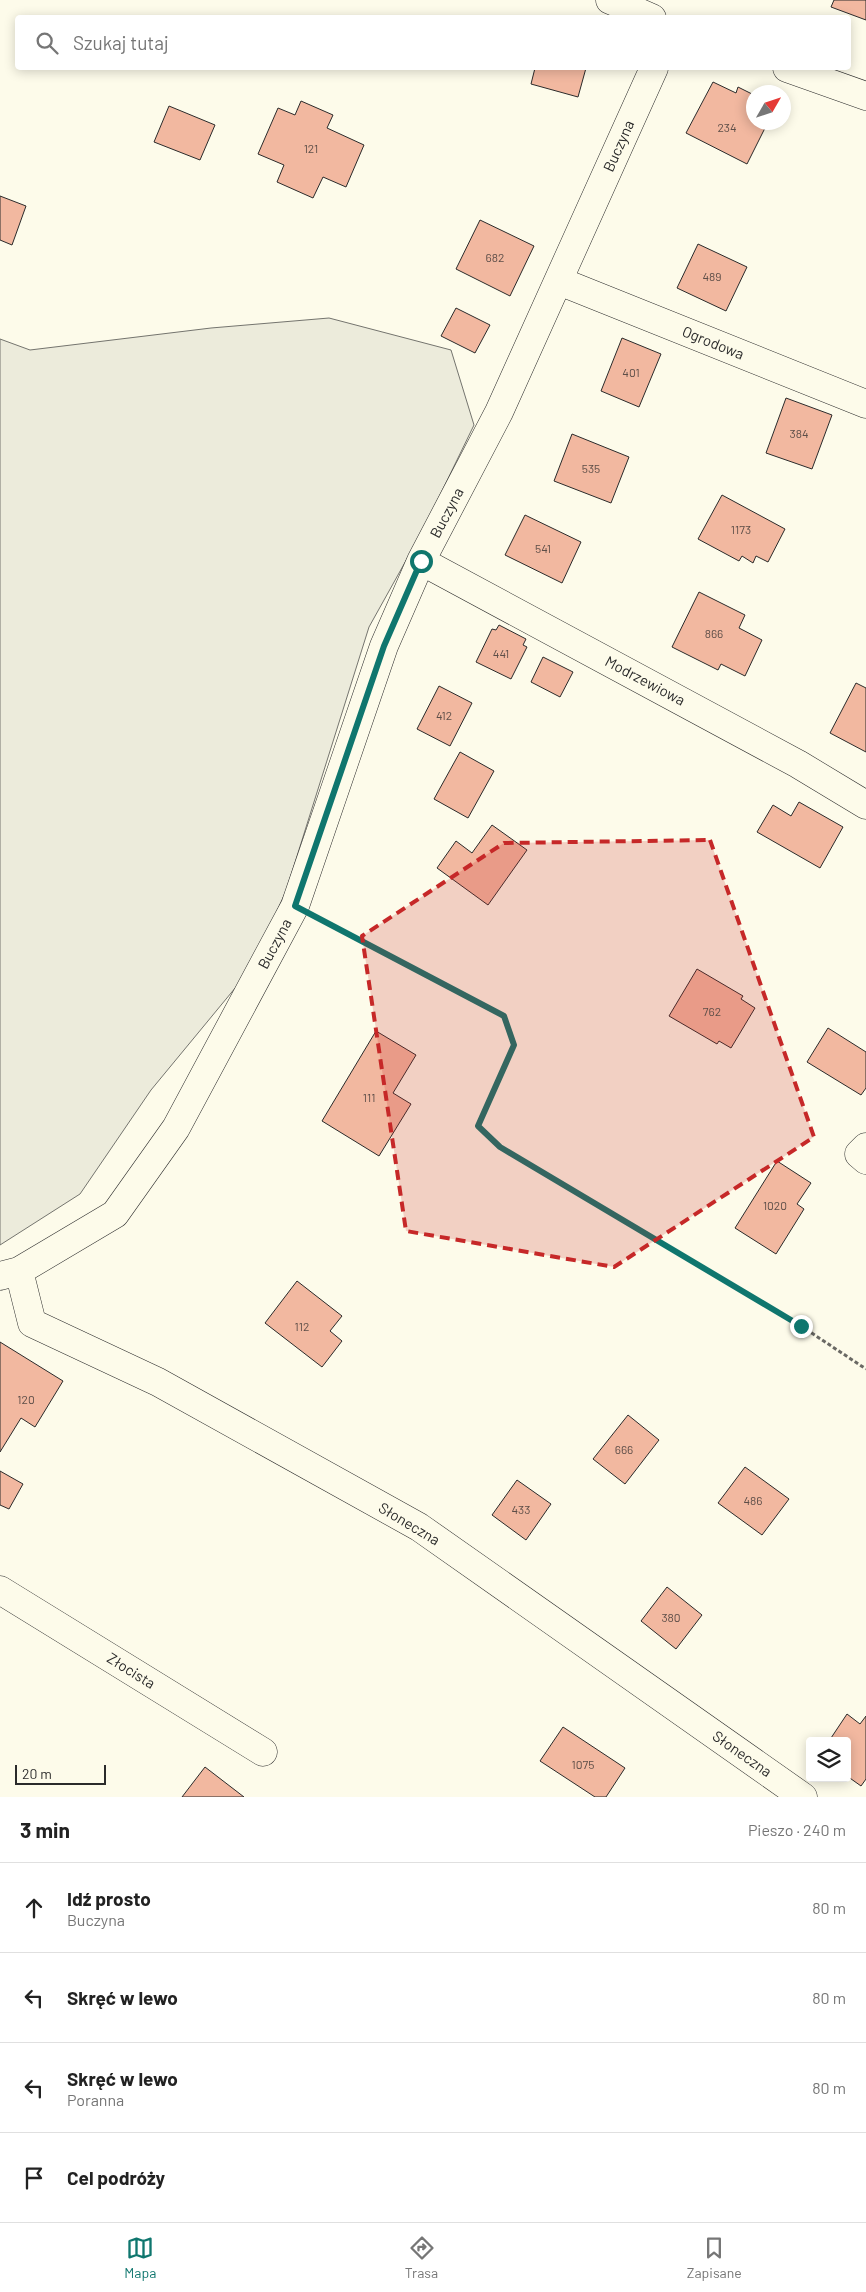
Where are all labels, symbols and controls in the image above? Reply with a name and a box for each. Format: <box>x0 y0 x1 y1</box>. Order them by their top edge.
search box <box>15 15 851 70</box>
icon: search <box>33 29 61 57</box>
text: Szukaj tutaj <box>73 31 169 54</box>
north arrow <box>746 85 791 130</box>
street label: Buczyna <box>599 117 637 174</box>
house number: 234 <box>717 120 737 134</box>
house number: 121 <box>304 141 318 155</box>
house number: 682 <box>486 250 504 264</box>
house number: 489 <box>702 269 722 283</box>
street label: Ogrodowa <box>680 322 747 363</box>
house number: 401 <box>622 365 640 379</box>
house number: 384 <box>789 426 809 440</box>
house number: 535 <box>582 461 600 475</box>
street label: Buczyna <box>425 484 467 541</box>
house number: 1173 <box>731 522 751 536</box>
house number: 541 <box>535 541 551 555</box>
route start <box>410 550 433 573</box>
house number: 866 <box>705 626 723 640</box>
house number: 441 <box>493 646 509 660</box>
street label: Modrzewiowa <box>602 652 689 709</box>
house number: 412 <box>436 708 452 722</box>
street label: Buczyna <box>253 915 295 972</box>
house number: 762 <box>703 1004 721 1018</box>
house number: 111 <box>363 1090 375 1104</box>
house number: 1020 <box>763 1198 787 1212</box>
route end <box>790 1315 813 1338</box>
house number: 112 <box>295 1319 309 1333</box>
house number: 120 <box>17 1392 35 1406</box>
house number: 666 <box>615 1442 633 1456</box>
house number: 486 <box>743 1493 763 1507</box>
street label: Słoneczna <box>376 1498 443 1548</box>
house number: 433 <box>512 1502 530 1516</box>
house number: 380 <box>661 1610 681 1624</box>
street label: Złocista <box>104 1648 159 1692</box>
street label: Słoneczna <box>709 1726 776 1780</box>
map controls <box>806 1737 851 1782</box>
button: layers <box>806 1737 851 1782</box>
house number: 1075 <box>572 1757 594 1771</box>
scale bar <box>15 1762 106 1785</box>
text: 20 m <box>22 1765 52 1782</box>
text: 3 min <box>20 1817 70 1842</box>
text: Pieszo · 240 m <box>748 1820 846 1839</box>
text: Idź prosto <box>67 1887 151 1910</box>
icon: ahead <box>20 1894 48 1922</box>
text: 80 m <box>812 1898 846 1917</box>
text: Buczyna <box>67 1910 125 1929</box>
icon: left <box>20 1984 48 2012</box>
text: Skręć w lewo <box>67 1986 178 2009</box>
text: 80 m <box>812 1988 846 2007</box>
text: Skręć w lewo <box>67 2067 178 2090</box>
icon: left <box>20 2074 48 2102</box>
text: 80 m <box>812 2078 846 2097</box>
text: Poranna <box>67 2090 124 2109</box>
icon: arrive <box>20 2164 48 2192</box>
text: Cel podróży <box>67 2166 165 2189</box>
tab: Mapa <box>124 2234 156 2281</box>
tab: Trasa <box>405 2234 438 2281</box>
tab: Zapisane <box>687 2234 742 2281</box>

